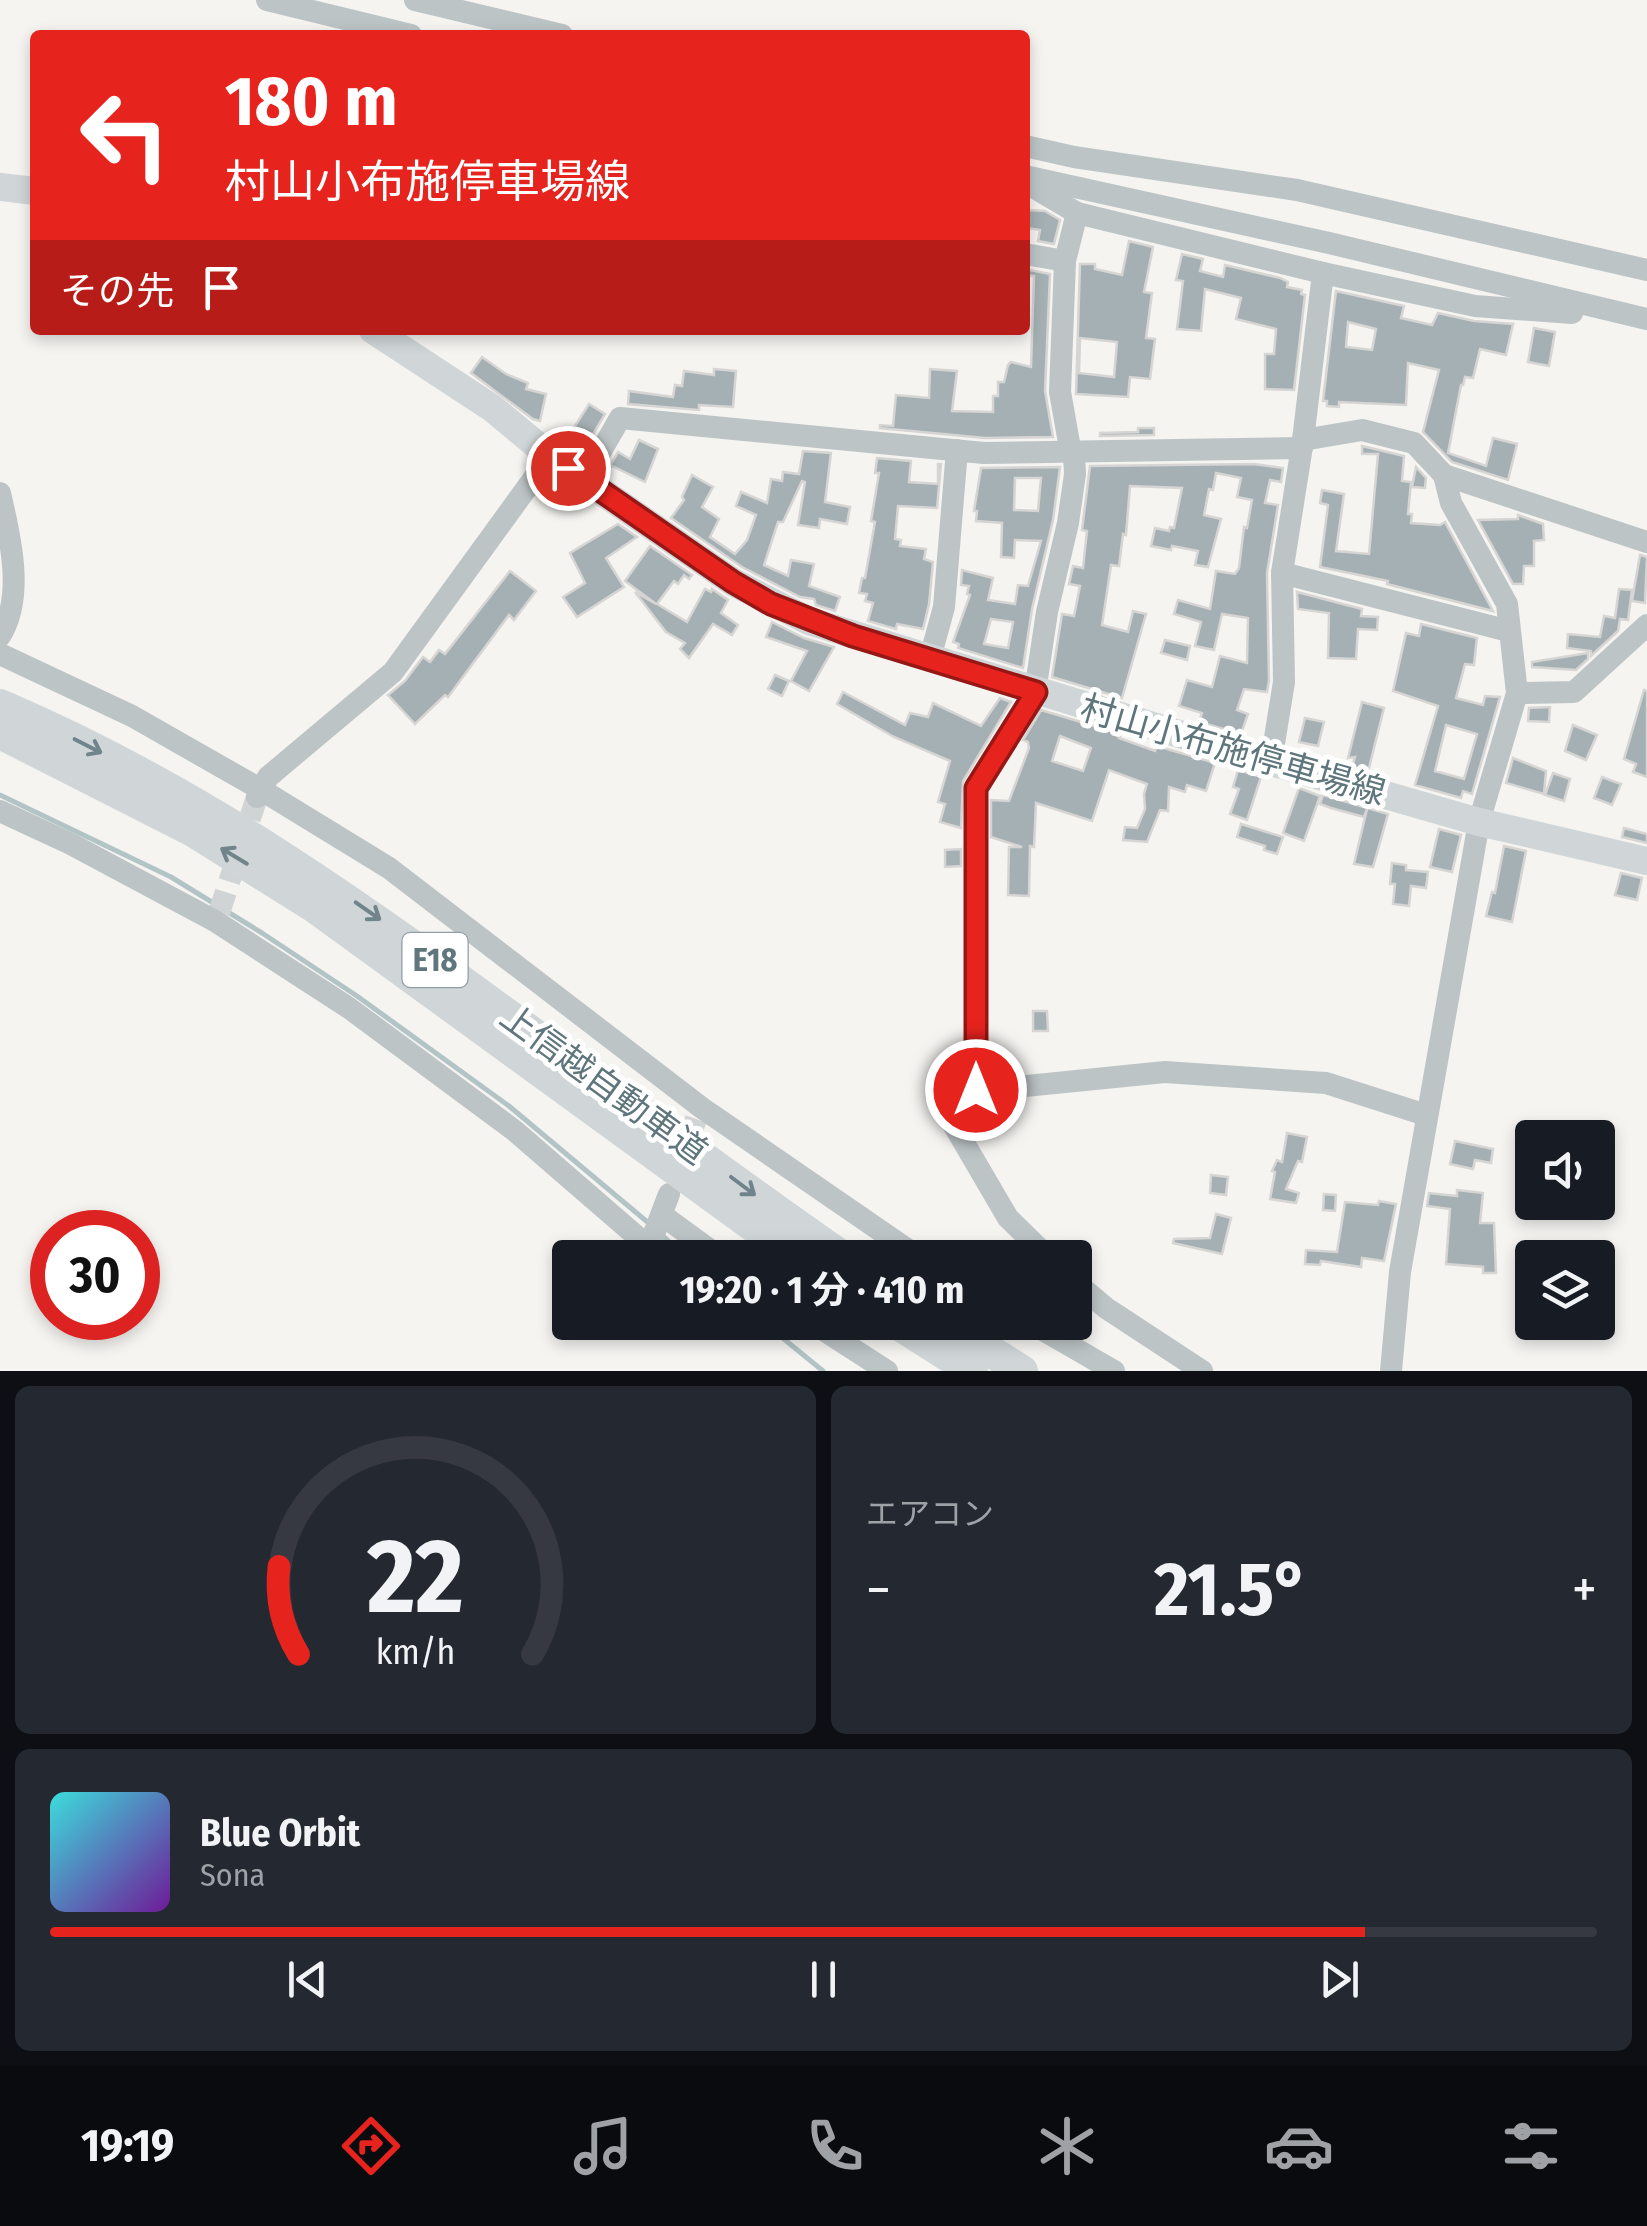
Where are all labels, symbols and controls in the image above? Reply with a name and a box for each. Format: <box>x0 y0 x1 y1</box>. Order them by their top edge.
text: 180 m <box>225 60 398 144</box>
icon: left <box>60 70 190 200</box>
text: 村山小布施停車場線 <box>225 155 630 209</box>
icon: arrive <box>194 260 249 315</box>
text: その先 <box>60 268 174 314</box>
pin <box>526 426 611 511</box>
icon: arrive <box>541 441 596 496</box>
street label: 村山小布施停車場線 <box>1076 686 1390 814</box>
one-way arrow <box>73 737 103 756</box>
one-way arrow <box>220 845 249 866</box>
one-way arrow <box>353 900 381 921</box>
road number: E18 <box>402 933 468 987</box>
street label: 上信越自動車道 <box>493 995 715 1173</box>
position arrow <box>924 1038 1028 1142</box>
map controls <box>1515 1120 1615 1340</box>
button: sound <box>1515 1120 1615 1220</box>
one-way arrow <box>729 1175 756 1196</box>
speed limit sign: 30 <box>30 1210 160 1340</box>
button: layers <box>1515 1240 1615 1340</box>
text: 19:20 · 1 分 · 410 m <box>680 1267 964 1313</box>
text: エアコン <box>866 1495 994 1533</box>
text: 22 <box>366 1515 464 1640</box>
text: 21.5° <box>1154 1545 1309 1635</box>
text: − <box>866 1557 891 1623</box>
text: + <box>1572 1557 1597 1623</box>
text: km/h <box>376 1631 455 1673</box>
text: Blue Orbit <box>200 1810 360 1856</box>
text: Sona <box>200 1856 265 1894</box>
icon: previous <box>280 1952 335 2007</box>
icon: pause <box>796 1952 851 2007</box>
icon: next <box>1312 1952 1367 2007</box>
icon: directions <box>336 2111 406 2181</box>
icon: music <box>568 2111 638 2181</box>
icon: phone <box>800 2111 870 2181</box>
icon: climate <box>1032 2111 1102 2181</box>
icon: car <box>1264 2111 1334 2181</box>
icon: filters <box>1496 2111 1566 2181</box>
text: 19:19 <box>81 2119 174 2173</box>

